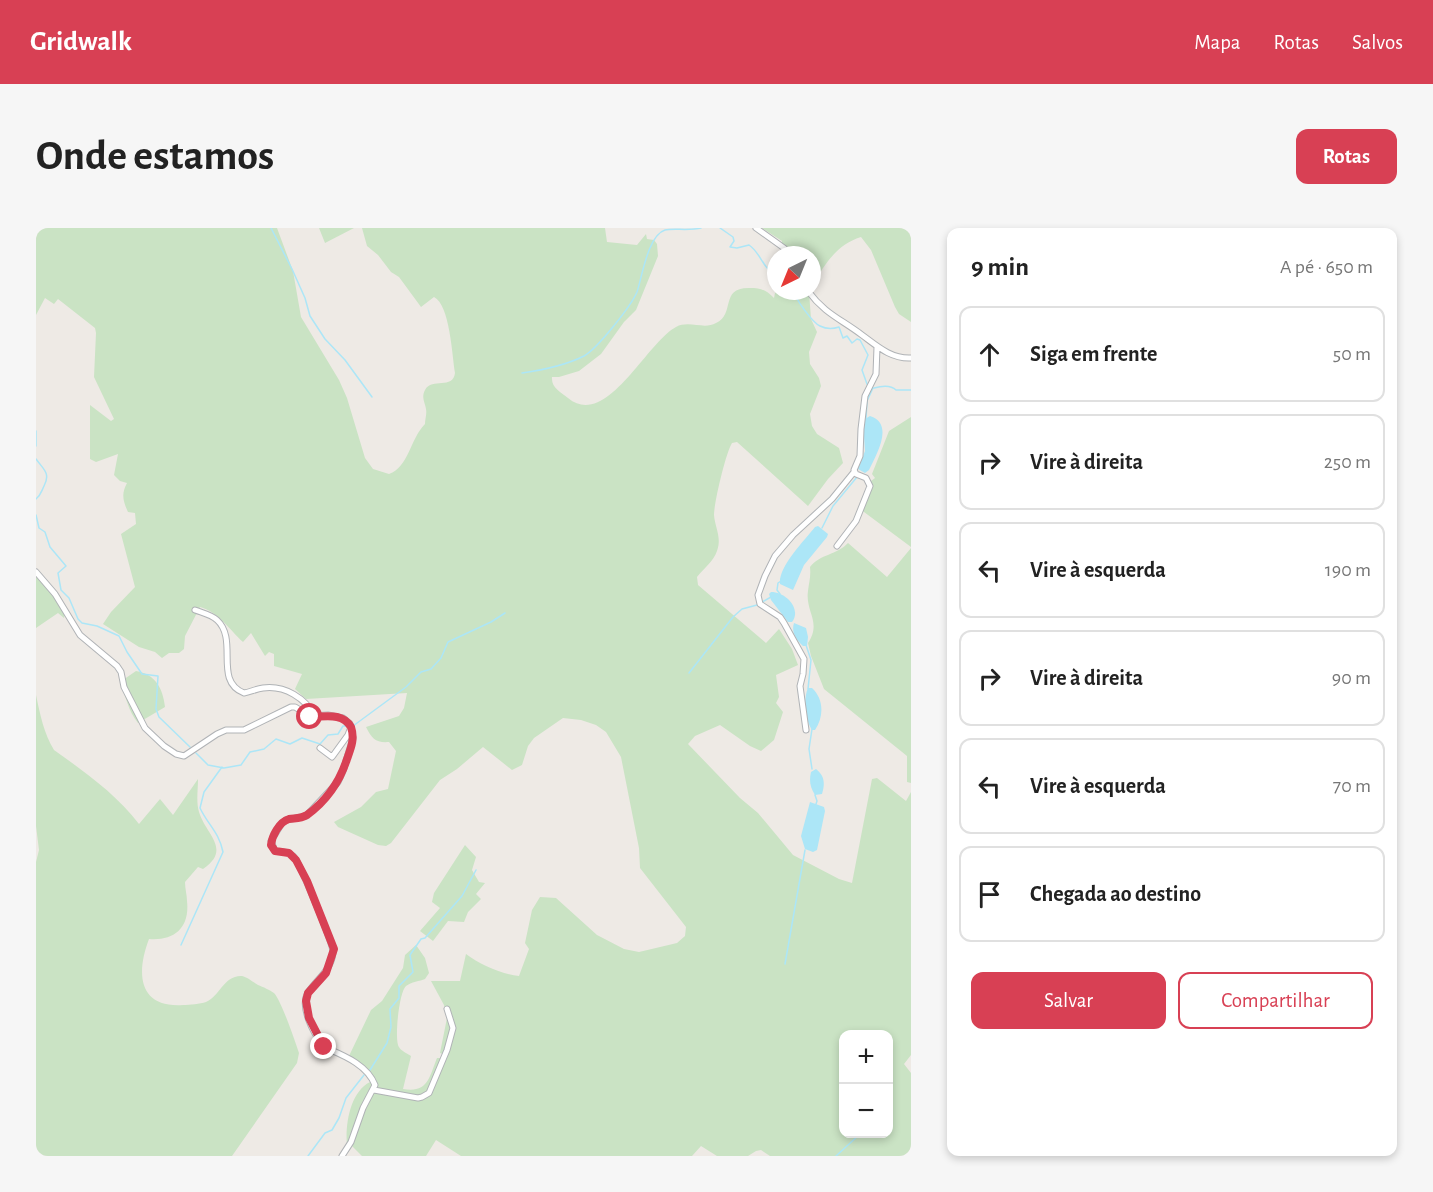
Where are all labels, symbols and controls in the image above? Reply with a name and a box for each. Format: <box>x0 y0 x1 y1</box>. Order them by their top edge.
text: Gridwalk <box>30 28 132 56</box>
text: Mapa <box>1194 32 1241 53</box>
text: Rotas <box>1274 32 1319 53</box>
text: Salvos <box>1352 32 1403 53</box>
button: Rotas <box>1296 129 1397 184</box>
text: Onde estamos <box>36 135 274 177</box>
north arrow <box>767 246 821 300</box>
text: 9 min <box>971 254 1029 280</box>
text: A pé · 650 m <box>1280 257 1373 277</box>
icon: ahead <box>973 338 1006 371</box>
text: Siga em frente <box>1030 343 1157 365</box>
text: 50 m <box>1333 344 1371 364</box>
icon: right <box>973 446 1006 479</box>
text: Vire à direita <box>1030 451 1143 473</box>
text: 250 m <box>1324 452 1371 472</box>
icon: left <box>973 554 1006 587</box>
text: Vire à esquerda <box>1030 559 1166 581</box>
text: 190 m <box>1325 560 1371 580</box>
icon: right <box>973 662 1006 695</box>
text: Vire à direita <box>1030 667 1143 689</box>
text: 90 m <box>1332 668 1371 688</box>
route start <box>296 703 322 729</box>
icon: left <box>973 770 1006 803</box>
text: Vire à esquerda <box>1030 775 1166 797</box>
text: 70 m <box>1333 776 1371 796</box>
icon: arrive <box>973 878 1006 911</box>
text: Chegada ao destino <box>1030 883 1201 905</box>
button: Salvar <box>971 972 1166 1029</box>
button: Compartilhar <box>1178 972 1373 1029</box>
map controls <box>839 1030 893 1138</box>
button: + <box>839 1030 893 1084</box>
route end <box>310 1033 336 1059</box>
button: − <box>839 1084 893 1138</box>

